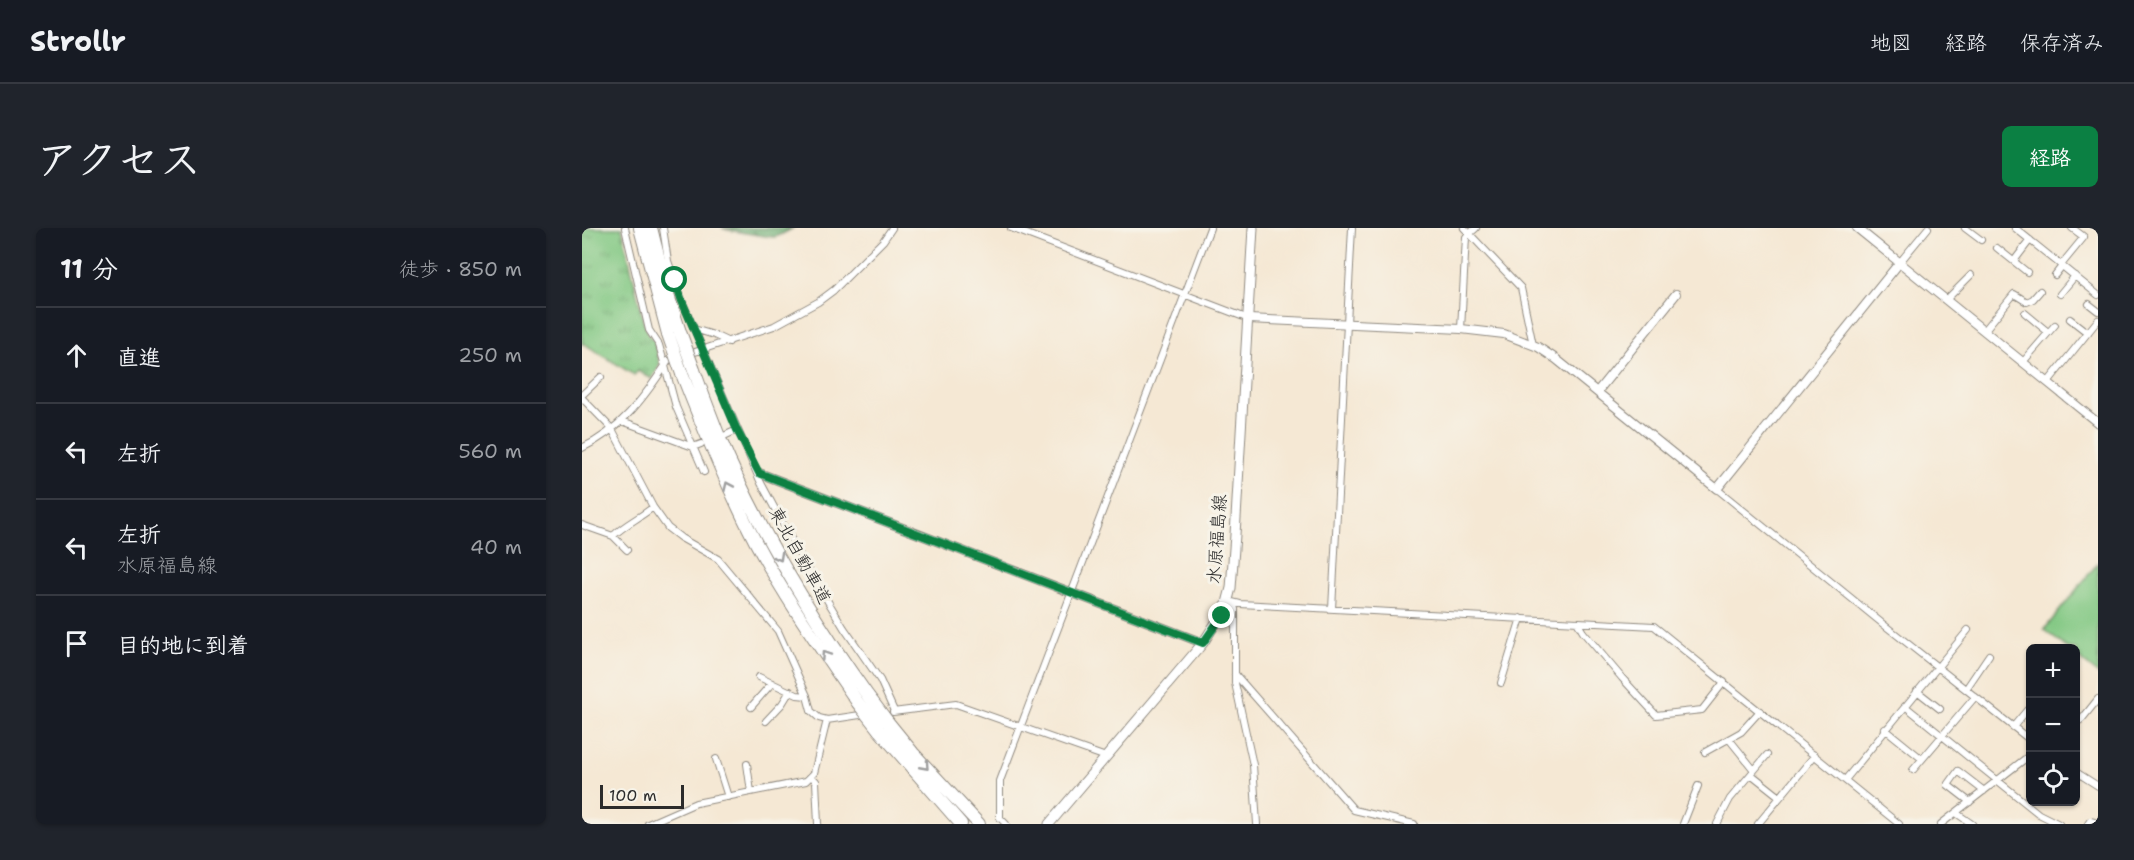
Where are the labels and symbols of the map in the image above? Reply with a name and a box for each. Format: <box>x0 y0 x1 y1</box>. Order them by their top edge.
route start <box>661 266 687 292</box>
one-way arrow <box>723 481 735 492</box>
street label: 水原福島線 <box>1202 493 1232 585</box>
street label: 東北自動車道 <box>763 502 837 608</box>
one-way arrow <box>772 551 783 561</box>
route end <box>1208 602 1234 628</box>
one-way arrow <box>821 650 832 661</box>
one-way arrow <box>918 759 929 770</box>
scale bar <box>600 782 684 810</box>

